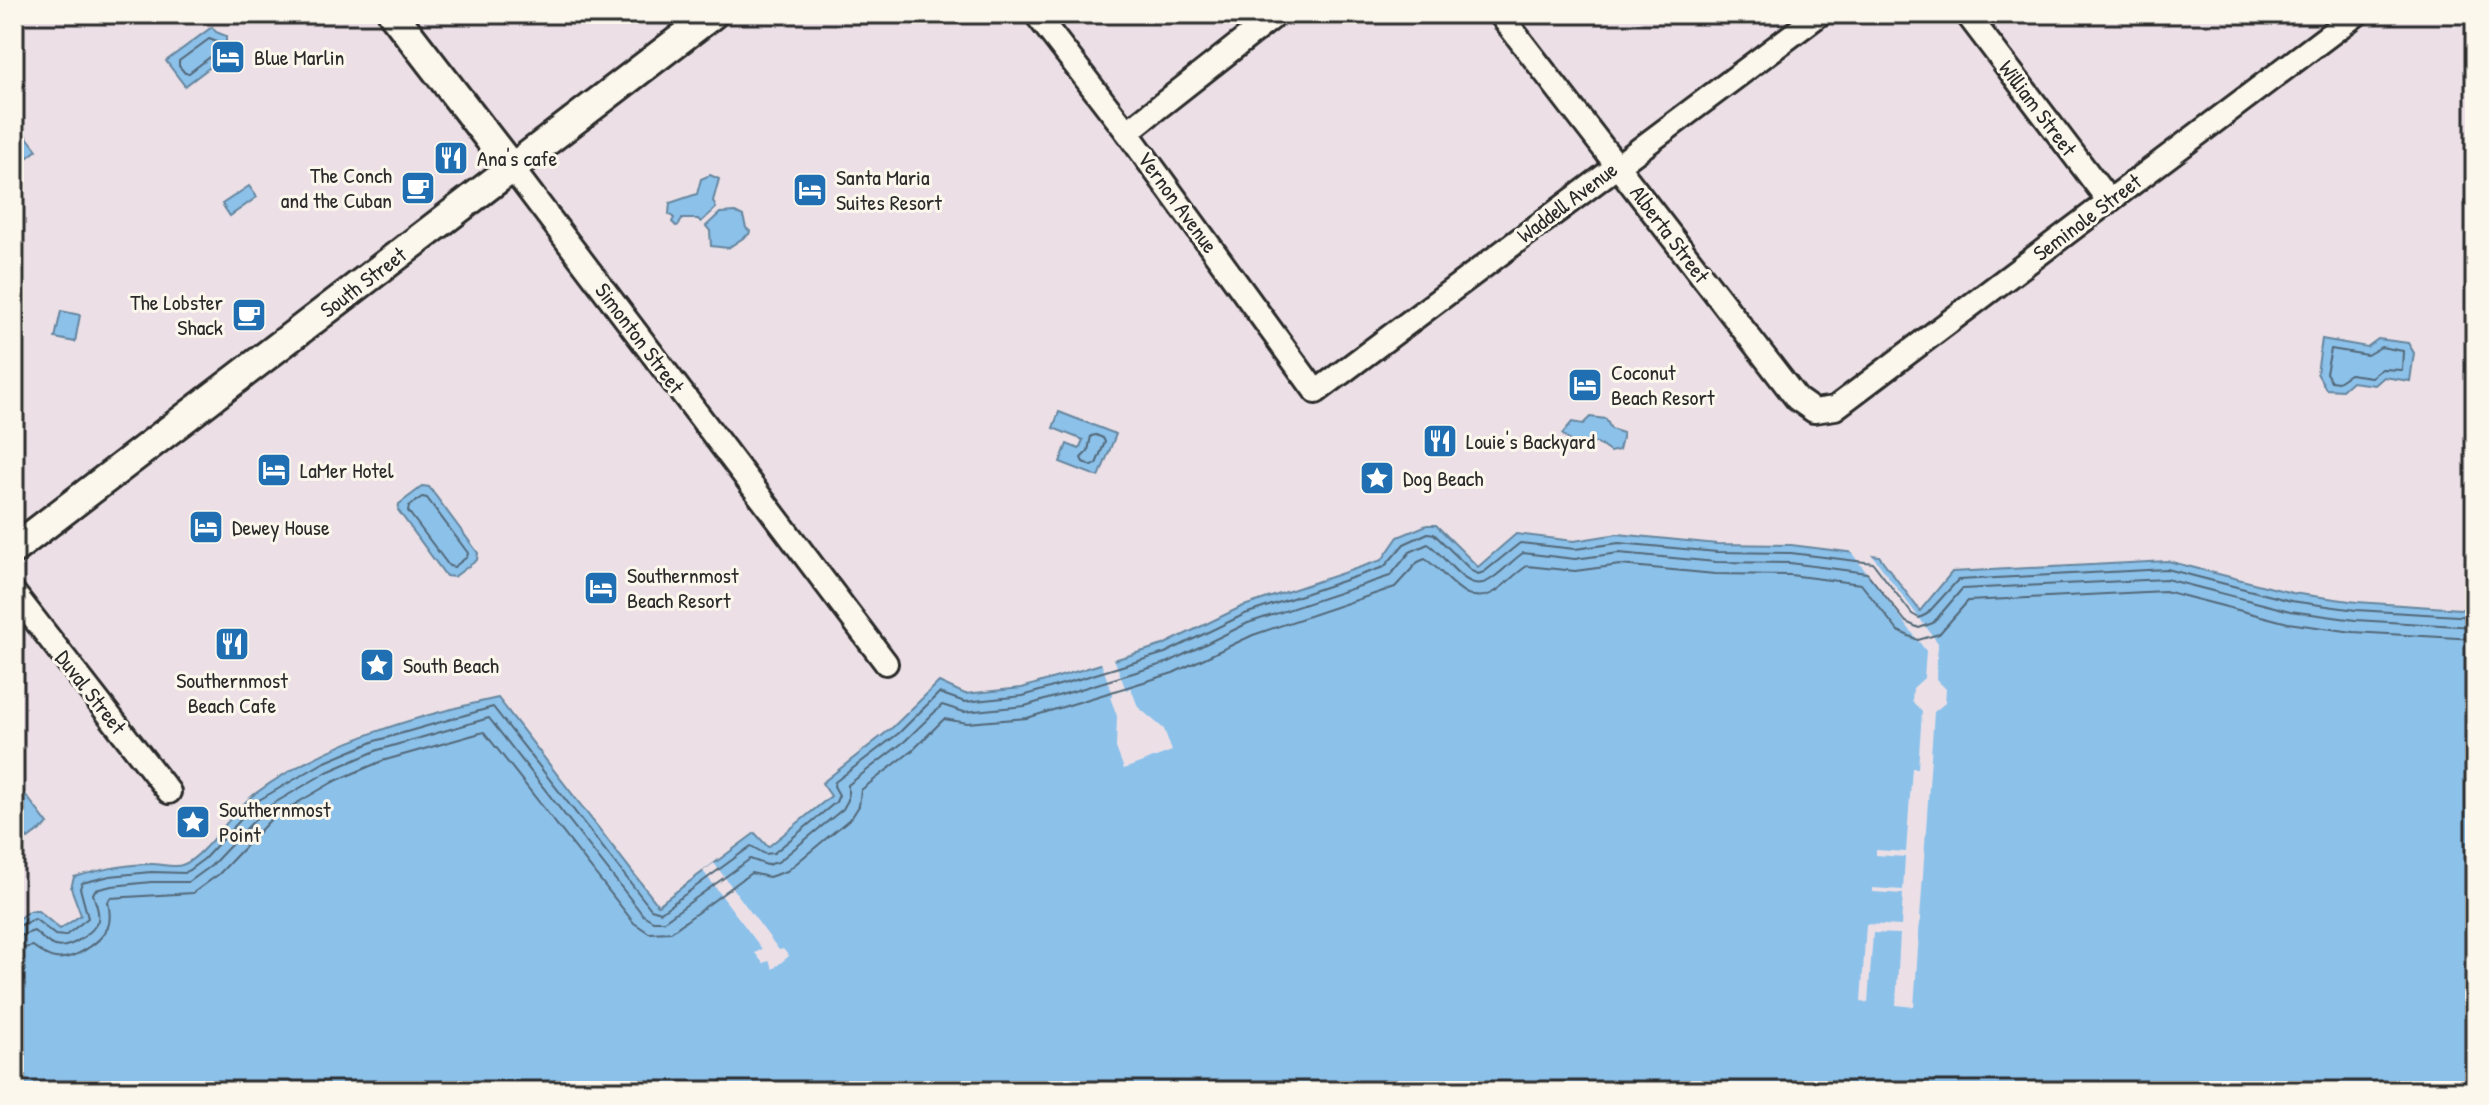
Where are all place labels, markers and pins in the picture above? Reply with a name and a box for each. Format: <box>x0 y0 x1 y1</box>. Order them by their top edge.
hotel icon: Blue Marlin <box>209 38 247 76</box>
place label: Blue Marlin <box>254 42 345 72</box>
restaurant icon: Ana's cafe <box>432 139 470 177</box>
place label: Ana's cafe <box>477 143 558 173</box>
place label: The Conch and the Cuban <box>281 160 392 215</box>
place label: Santa Maria Suites Resort <box>836 162 942 217</box>
cafe icon: The Conch and the Cuban <box>399 169 437 207</box>
hotel icon: Santa Maria Suites Resort <box>791 171 829 209</box>
place label: The Lobster Shack <box>130 287 224 342</box>
cafe icon: The Lobster Shack <box>230 296 268 334</box>
place label: Coconut Beach Resort <box>1611 357 1715 412</box>
hotel icon: Coconut Beach Resort <box>1566 366 1604 404</box>
restaurant icon: Louie's Backyard <box>1421 422 1459 460</box>
place label: Louie's Backyard <box>1466 426 1596 456</box>
hotel icon: LaMer Hotel <box>255 451 293 489</box>
place label: LaMer Hotel <box>300 455 394 485</box>
place icon: Dog Beach <box>1358 459 1396 497</box>
place label: Dog Beach <box>1403 463 1483 493</box>
hotel icon: Dewey House <box>187 508 225 546</box>
place label: Dewey House <box>232 512 330 542</box>
place label: Southernmost Beach Resort <box>627 560 739 615</box>
hotel icon: Southernmost Beach Resort <box>582 569 620 607</box>
restaurant icon: Southernmost Beach Cafe <box>213 625 251 663</box>
place icon: South Beach <box>358 646 396 684</box>
place label: South Beach <box>403 650 499 680</box>
place label: Southernmost Beach Cafe <box>176 665 288 720</box>
place label: Southernmost Point <box>219 794 331 849</box>
place icon: Southernmost Point <box>174 803 212 841</box>

